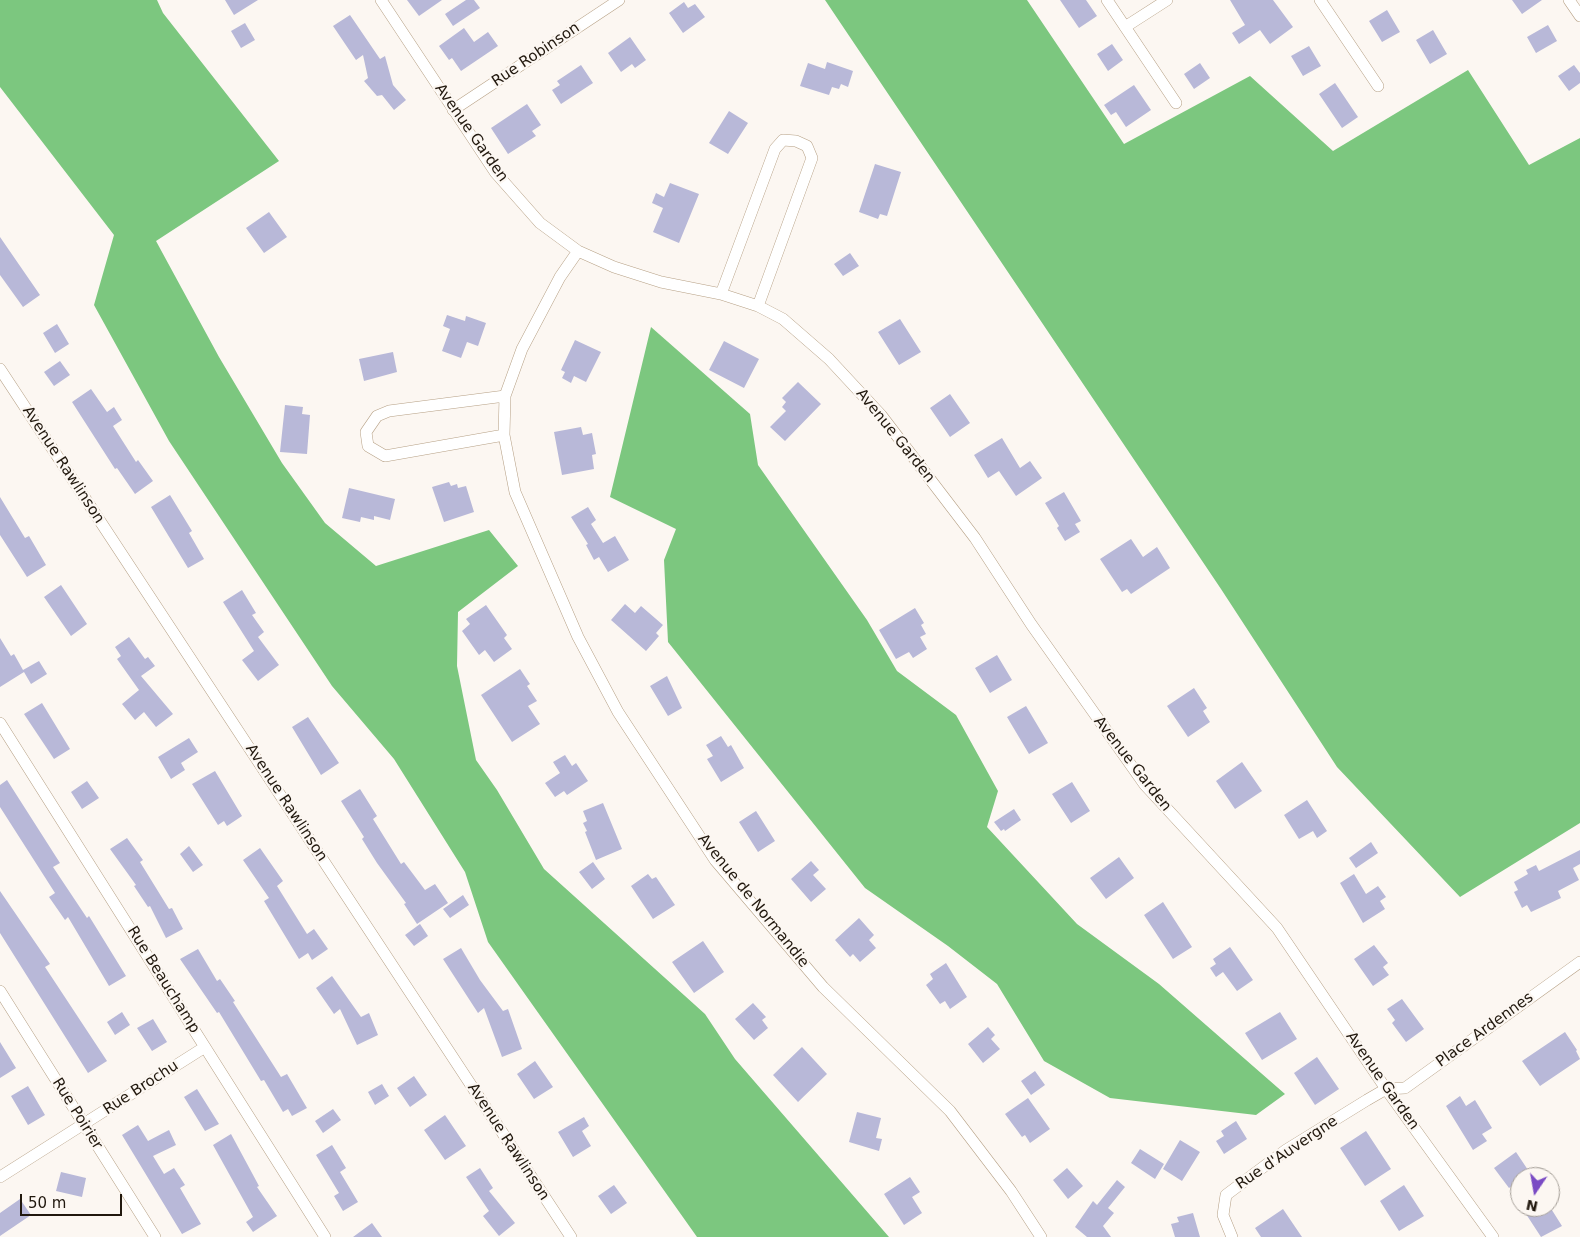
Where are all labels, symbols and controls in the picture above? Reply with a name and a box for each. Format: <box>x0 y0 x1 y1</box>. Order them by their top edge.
street label: Rue Robinson <box>489 19 583 91</box>
street label: Avenue Garden <box>431 81 511 185</box>
street label: Avenue Garden <box>852 385 938 487</box>
street label: Avenue Rawlinson <box>18 403 108 527</box>
street label: Avenue Garden <box>1089 713 1175 815</box>
street label: Avenue Rawlinson <box>241 741 331 865</box>
street label: Avenue de Normandie <box>694 831 812 971</box>
street label: Rue Beauchamp <box>123 923 203 1037</box>
street label: Place Ardennes <box>1433 989 1537 1071</box>
street label: Avenue Garden <box>1342 1029 1422 1133</box>
street label: Rue Brochu <box>100 1057 182 1119</box>
street label: Rue Poirier <box>48 1075 106 1153</box>
street label: Avenue Rawlinson <box>463 1080 553 1204</box>
street label: Rue d'Auvergne <box>1233 1112 1341 1194</box>
north arrow <box>1510 1167 1560 1217</box>
scale bar <box>22 1184 125 1216</box>
text: 50 m <box>28 1194 66 1212</box>
text: N <box>1525 1197 1539 1215</box>

